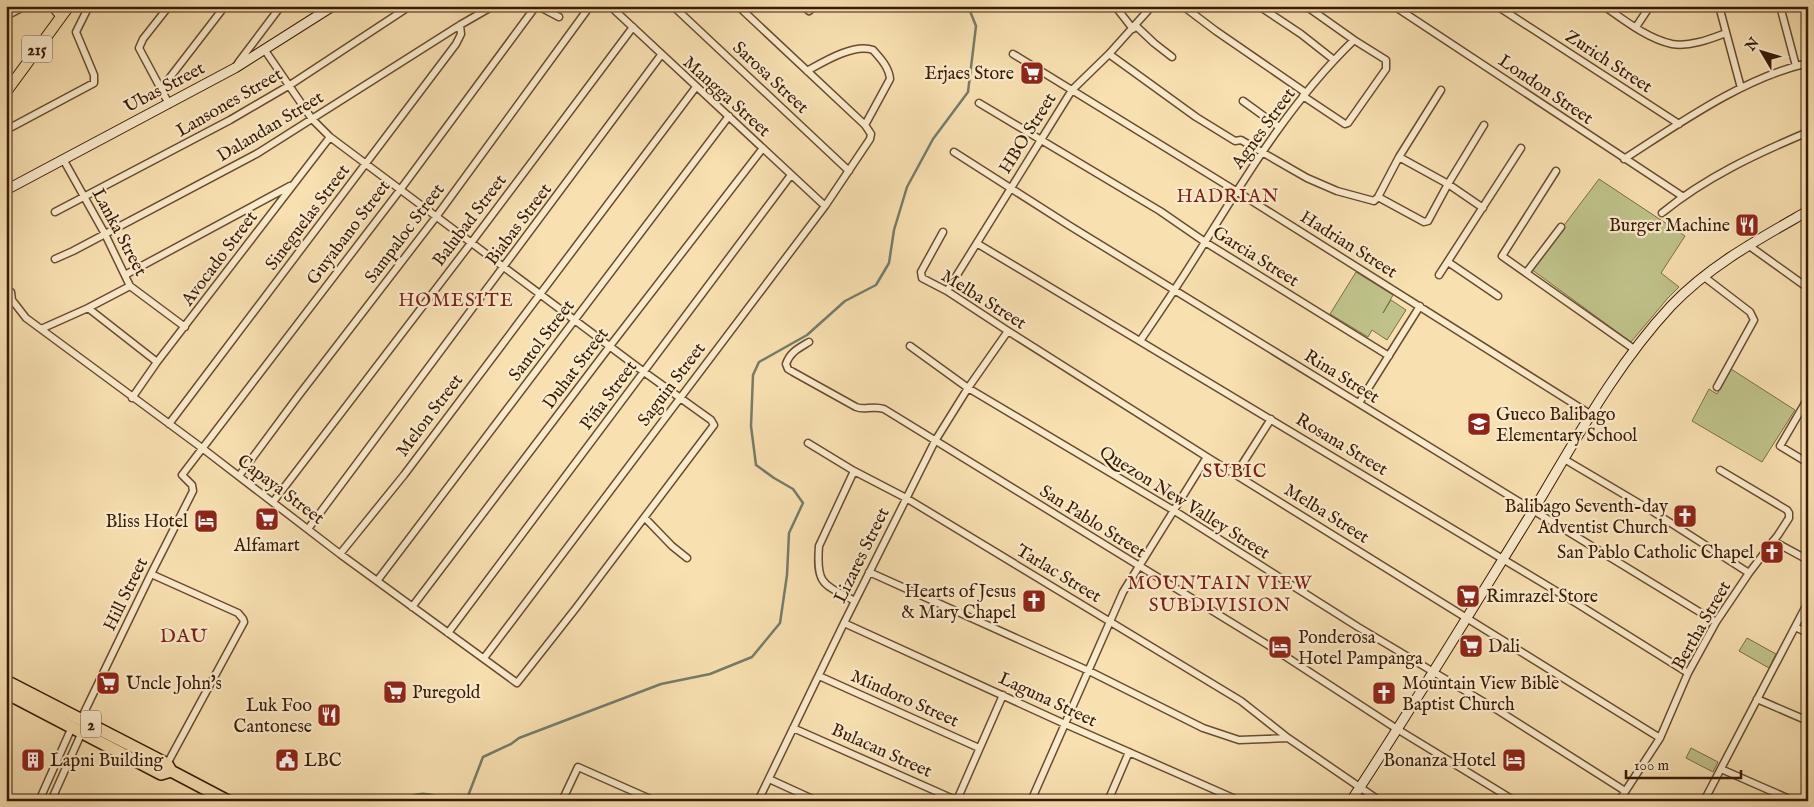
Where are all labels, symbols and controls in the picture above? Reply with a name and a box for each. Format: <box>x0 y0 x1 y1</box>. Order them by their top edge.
street label: Zurich Street <box>1560 26 1656 99</box>
north arrow <box>1736 28 1786 78</box>
text: N <box>1741 34 1763 56</box>
road number: 215 <box>22 36 52 62</box>
street label: Sarosa Street <box>727 37 813 119</box>
street label: London Street <box>1493 50 1597 130</box>
street label: Mangga Street <box>677 52 775 143</box>
street label: Ubas Street <box>120 57 209 119</box>
supermarket icon: Erjaes Store <box>1019 60 1045 86</box>
place label: Erjaes Store <box>924 63 1014 86</box>
street label: Lansones Street <box>172 64 287 143</box>
street label: Agnes Street <box>1226 84 1301 175</box>
street label: Dalandan Street <box>213 86 328 168</box>
street label: HBO Street <box>994 89 1062 178</box>
street label: Sineguelas Street <box>261 160 356 276</box>
street label: Balubad Street <box>428 170 512 272</box>
street label: Guyabano Street <box>302 176 396 290</box>
street label: Sampaloc Street <box>360 179 450 288</box>
street label: Biabas Street <box>481 179 558 271</box>
street label: Lanka Street <box>86 185 151 281</box>
district label: HADRIAN <box>1177 185 1279 209</box>
street label: Hadrian Street <box>1295 206 1401 284</box>
street label: Avocado Street <box>176 207 263 312</box>
restaurant icon: Burger Machine <box>1734 212 1760 238</box>
place label: Burger Machine <box>1609 215 1730 238</box>
street label: Garcia Street <box>1208 222 1303 293</box>
street label: Melba Street <box>936 265 1030 335</box>
district label: HOMESITE <box>398 289 514 313</box>
street label: Santol Street <box>504 296 580 386</box>
street label: Duhat Street <box>538 324 614 414</box>
street label: Saguin Street <box>633 338 711 431</box>
street label: Rina Street <box>1299 345 1383 409</box>
street label: Piña Street <box>576 357 643 435</box>
street label: Melon Street <box>392 370 469 462</box>
place label: Gueco Balibago Elementary School <box>1496 404 1637 448</box>
street label: Rosana Street <box>1291 409 1391 482</box>
school or university icon: Gueco Balibago Elementary School <box>1466 411 1492 437</box>
street label: Quezon New Valley Street <box>1095 441 1274 565</box>
street label: Capaya Street <box>232 450 328 530</box>
district label: SUBIC <box>1203 460 1267 484</box>
street label: Melba Street <box>1279 479 1373 549</box>
street label: San Pablo Street <box>1035 480 1150 564</box>
place label: Balibago Seventh-day Adventist Church <box>1505 496 1668 540</box>
church icon: Balibago Seventh-day Adventist Church <box>1672 503 1698 529</box>
street label: Lizares Street <box>829 504 895 607</box>
supermarket icon: Alfamart <box>254 506 280 532</box>
hotel icon: Bliss Hotel <box>193 508 219 534</box>
place label: Bliss Hotel <box>106 511 188 534</box>
place label: Alfamart <box>233 535 300 558</box>
church icon: San Pablo Catholic Chapel <box>1759 539 1785 565</box>
street label: Tarlac Street <box>1011 540 1105 609</box>
place label: San Pablo Catholic Chapel <box>1557 542 1754 565</box>
street label: Hill Street <box>99 554 154 635</box>
district label: MOUNTAIN VIEW SUBDIVISION <box>1127 572 1313 618</box>
street label: Bertha Street <box>1668 577 1737 674</box>
place label: Hearts of Jesus & Mary Chapel <box>901 581 1016 625</box>
supermarket icon: Rimrazel Store <box>1455 583 1481 609</box>
place label: Rimrazel Store <box>1486 586 1598 609</box>
church icon: Hearts of Jesus & Mary Chapel <box>1021 588 1047 614</box>
district label: DAU <box>160 624 208 649</box>
place label: Ponderosa Hotel Pampanga <box>1298 627 1423 671</box>
supermarket icon: Dali <box>1458 633 1484 659</box>
hotel icon: Ponderosa Hotel Pampanga <box>1267 634 1293 660</box>
place label: Dali <box>1488 636 1520 659</box>
street label: Mindoro Street <box>847 665 962 733</box>
street label: Laguna Street <box>995 668 1100 733</box>
supermarket icon: Uncle John's <box>95 670 121 696</box>
place label: Uncle John's <box>126 673 222 696</box>
place label: Mountain View Bible Baptist Church <box>1402 673 1559 717</box>
supermarket icon: Puregold <box>382 679 408 705</box>
church icon: Mountain View Bible Baptist Church <box>1371 680 1397 706</box>
place label: Puregold <box>412 682 481 705</box>
place label: Luk Foo Cantonese <box>234 695 312 739</box>
restaurant icon: Luk Foo Cantonese <box>316 702 342 728</box>
road number: 2 <box>81 711 101 738</box>
street label: Bulacan Street <box>828 719 935 784</box>
building icon: Lapni Building <box>20 747 46 773</box>
public building icon: LBC <box>274 747 300 773</box>
hotel icon: Bonanza Hotel <box>1501 747 1527 773</box>
scale bar <box>1626 747 1742 779</box>
place label: Lapni Building <box>50 750 164 773</box>
place label: LBC <box>304 750 342 773</box>
place label: Bonanza Hotel <box>1383 750 1496 773</box>
text: 100 m <box>1634 756 1670 775</box>

